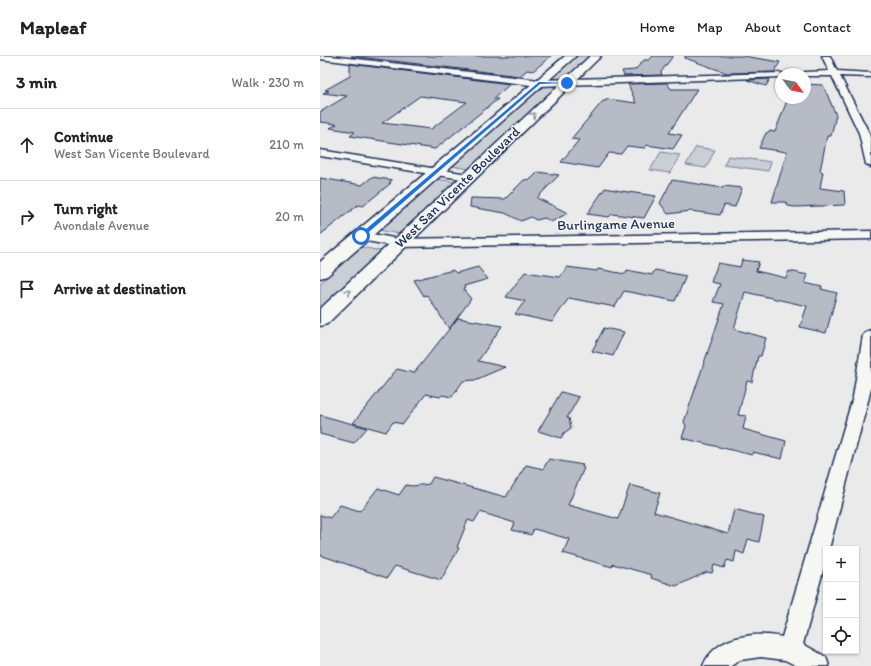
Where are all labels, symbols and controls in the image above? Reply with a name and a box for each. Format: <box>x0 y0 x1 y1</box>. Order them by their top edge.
text: Mapleaf <box>20 16 86 39</box>
text: Home <box>640 19 675 36</box>
text: Map <box>697 19 723 36</box>
text: About <box>745 19 781 36</box>
text: Contact <box>803 19 851 36</box>
north arrow <box>775 68 811 104</box>
text: 3 min <box>16 72 57 92</box>
route end <box>558 74 576 92</box>
text: Walk · 230 m <box>232 75 304 90</box>
one-way arrow <box>528 113 536 120</box>
street label: West San Vicente Boulevard <box>391 123 524 252</box>
text: Continue <box>54 128 113 146</box>
icon: ahead <box>16 134 38 156</box>
text: 210 m <box>269 137 304 152</box>
text: West San Vicente Boulevard <box>54 146 210 161</box>
text: Turn right <box>54 200 118 218</box>
icon: right <box>16 206 38 228</box>
text: 20 m <box>275 209 304 224</box>
street label: Burlingame Avenue <box>557 215 675 234</box>
text: Avondale Avenue <box>54 218 149 233</box>
route start <box>352 227 370 245</box>
icon: arrive <box>16 278 38 300</box>
text: Arrive at destination <box>54 280 186 298</box>
one-way arrow <box>343 290 351 297</box>
map controls <box>823 546 859 654</box>
button: + <box>823 546 859 582</box>
button: − <box>823 582 859 618</box>
button: locate <box>823 618 859 654</box>

